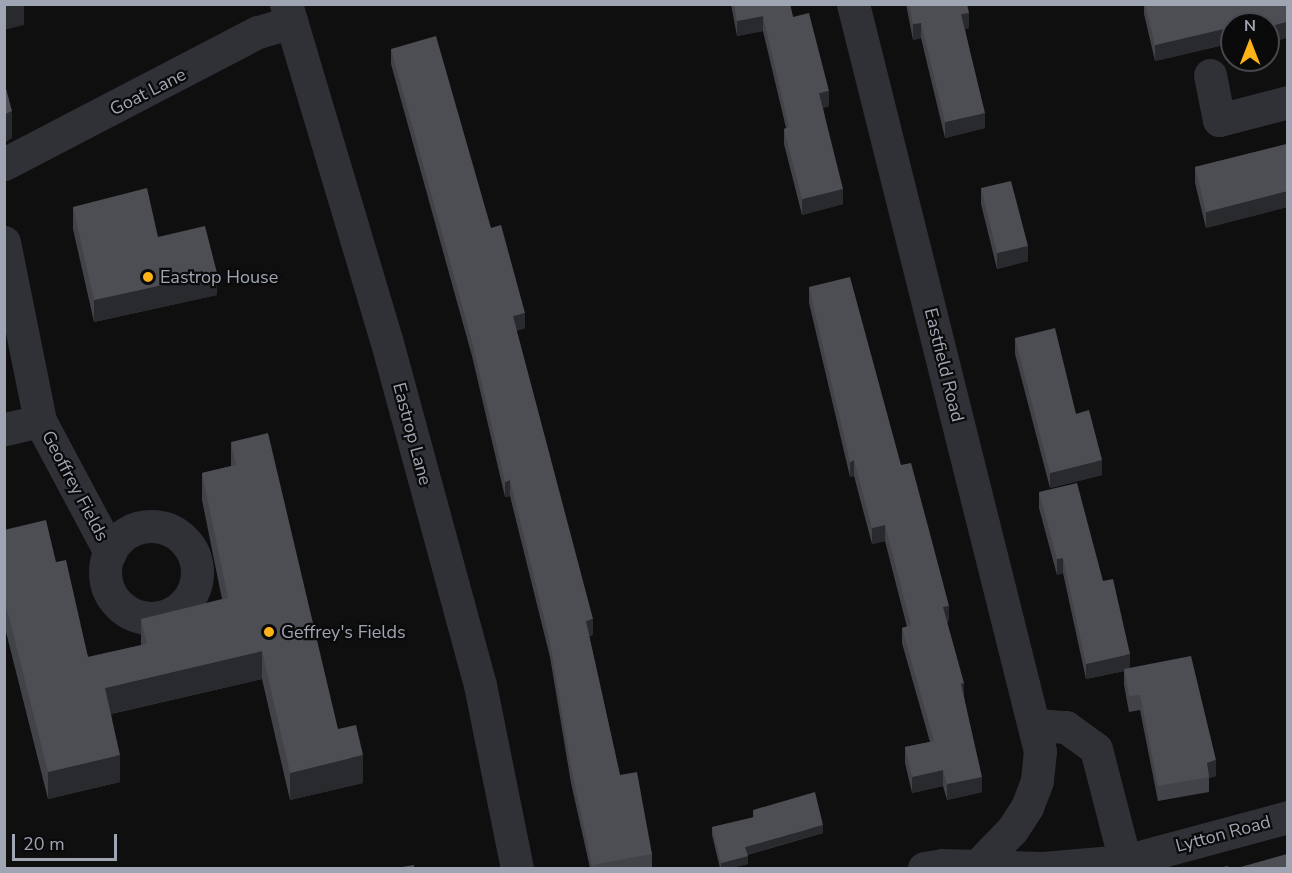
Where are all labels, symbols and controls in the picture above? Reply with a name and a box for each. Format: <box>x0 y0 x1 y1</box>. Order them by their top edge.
north arrow <box>1220 12 1280 72</box>
text: N <box>1244 15 1256 37</box>
street label: Goat Lane <box>106 64 190 120</box>
place label: Eastrop House <box>160 266 278 288</box>
marker: Eastrop House <box>141 270 155 284</box>
street label: Eastfield Road <box>919 306 969 424</box>
street label: Eastrop Lane <box>388 380 436 488</box>
street label: Geoffrey Fields <box>37 427 113 545</box>
place label: Geffrey's Fields <box>281 621 406 643</box>
marker: Geffrey's Fields <box>262 625 276 639</box>
street label: Lytton Road <box>1173 811 1273 857</box>
scale bar <box>15 822 120 860</box>
text: 20 m <box>23 832 65 856</box>

